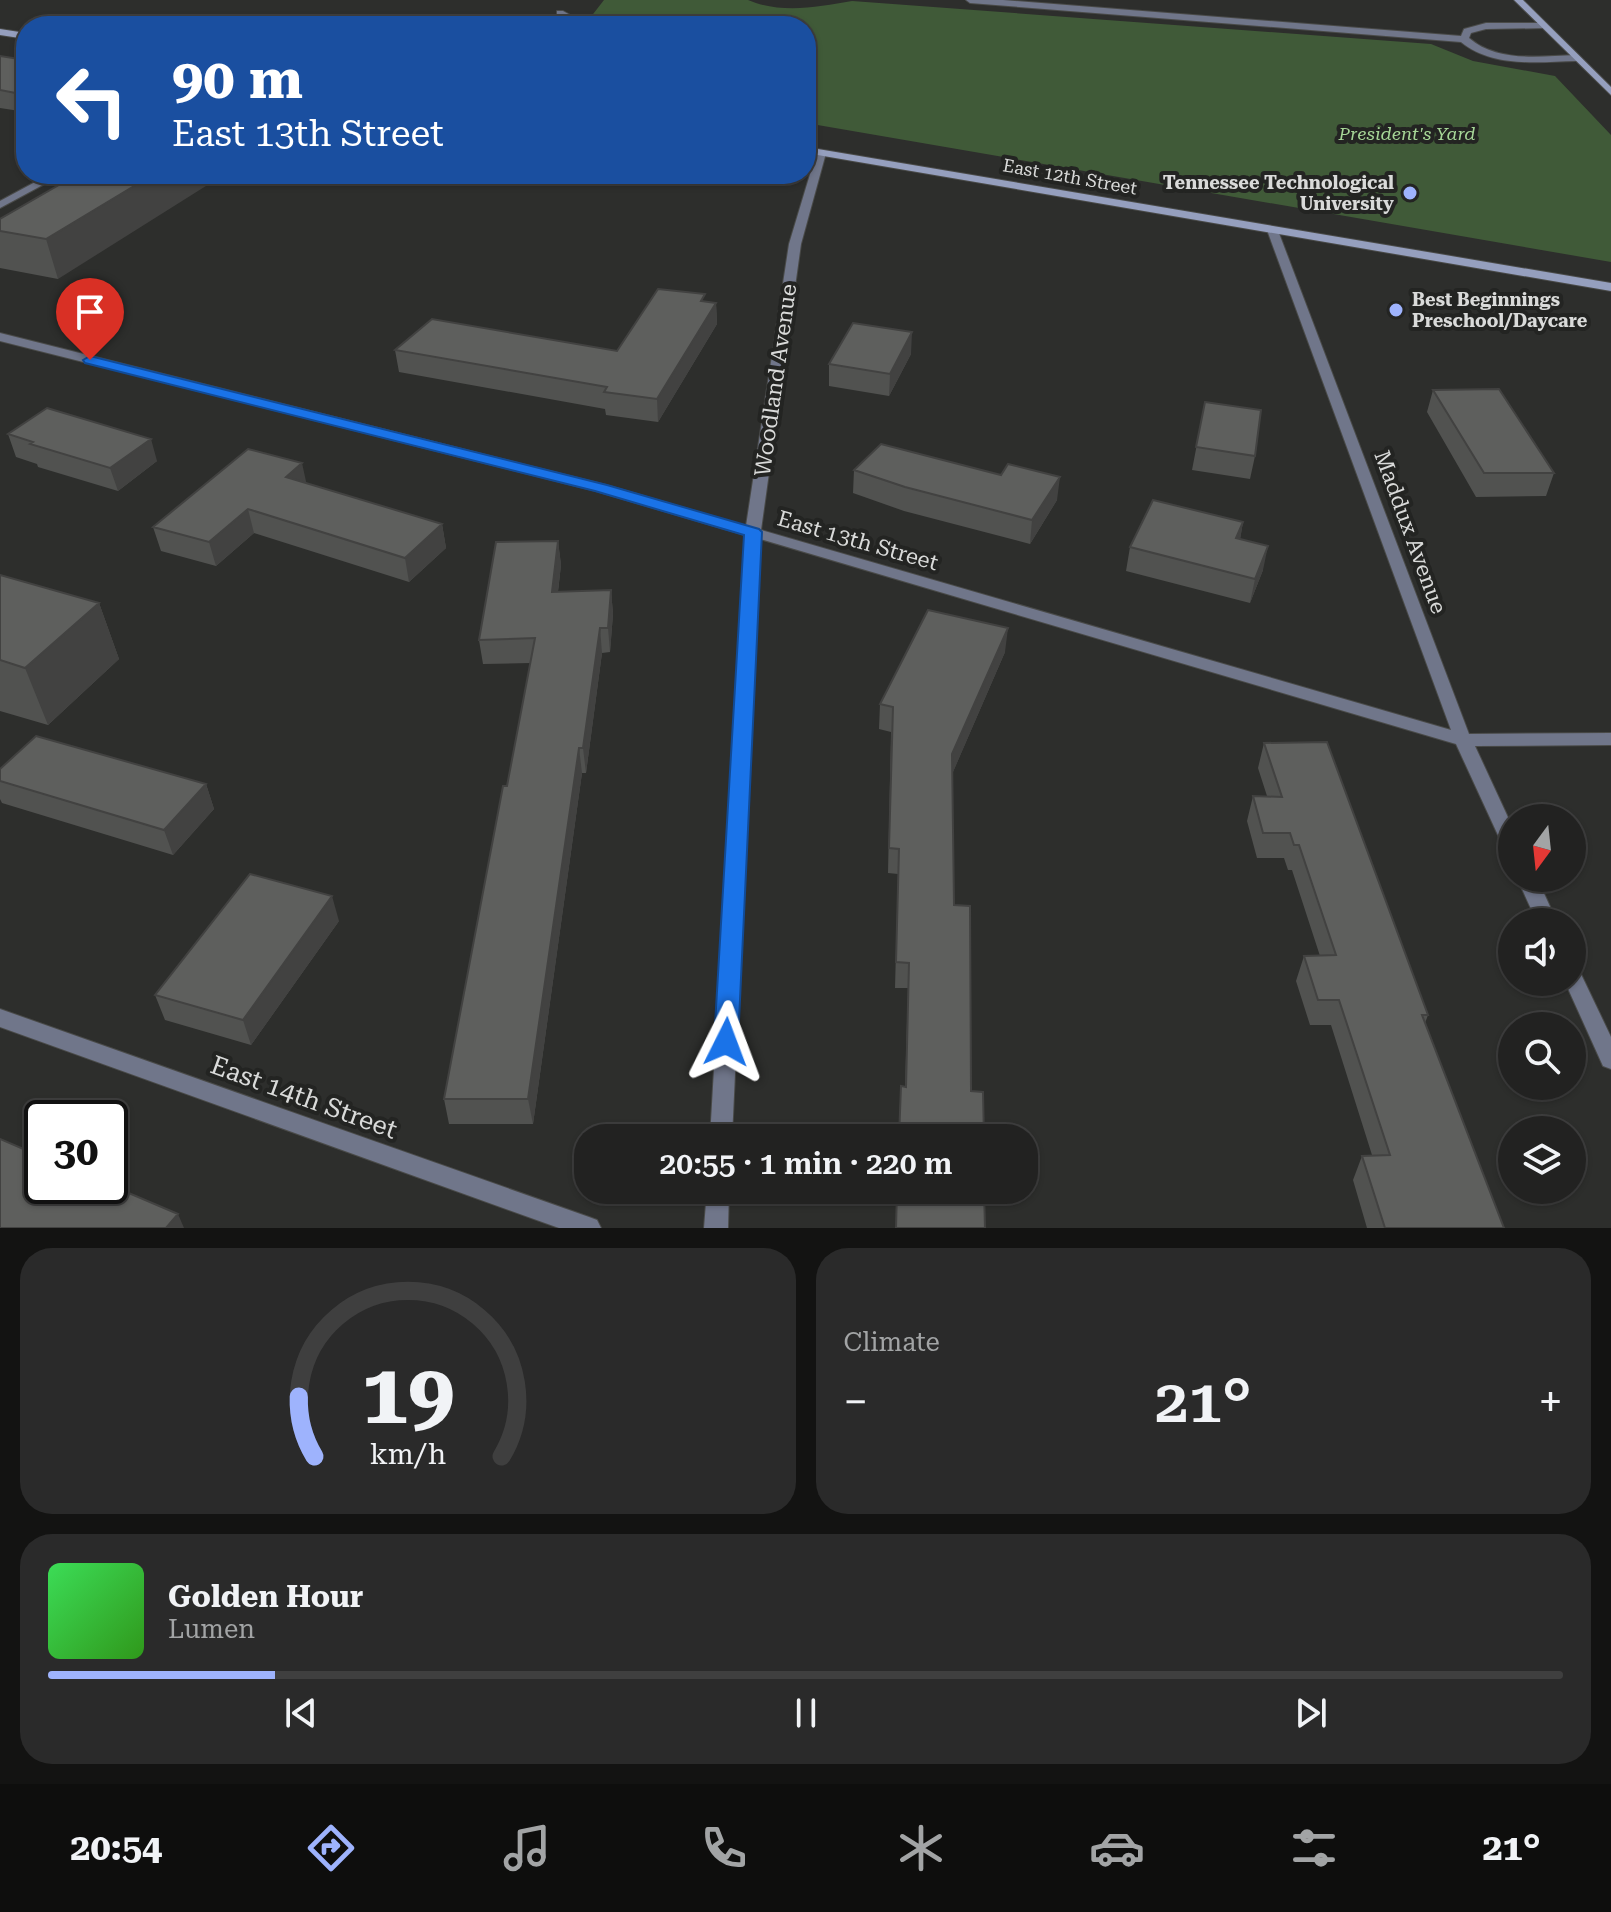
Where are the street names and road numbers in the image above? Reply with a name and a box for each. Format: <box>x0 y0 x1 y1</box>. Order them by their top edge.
street label: East 12th Street <box>1001 154 1139 199</box>
street label: Woodland Avenue <box>750 282 801 478</box>
street label: Maddux Avenue <box>1369 447 1452 617</box>
street label: East 13th Street <box>775 506 941 575</box>
street label: East 14th Street <box>207 1049 402 1145</box>

